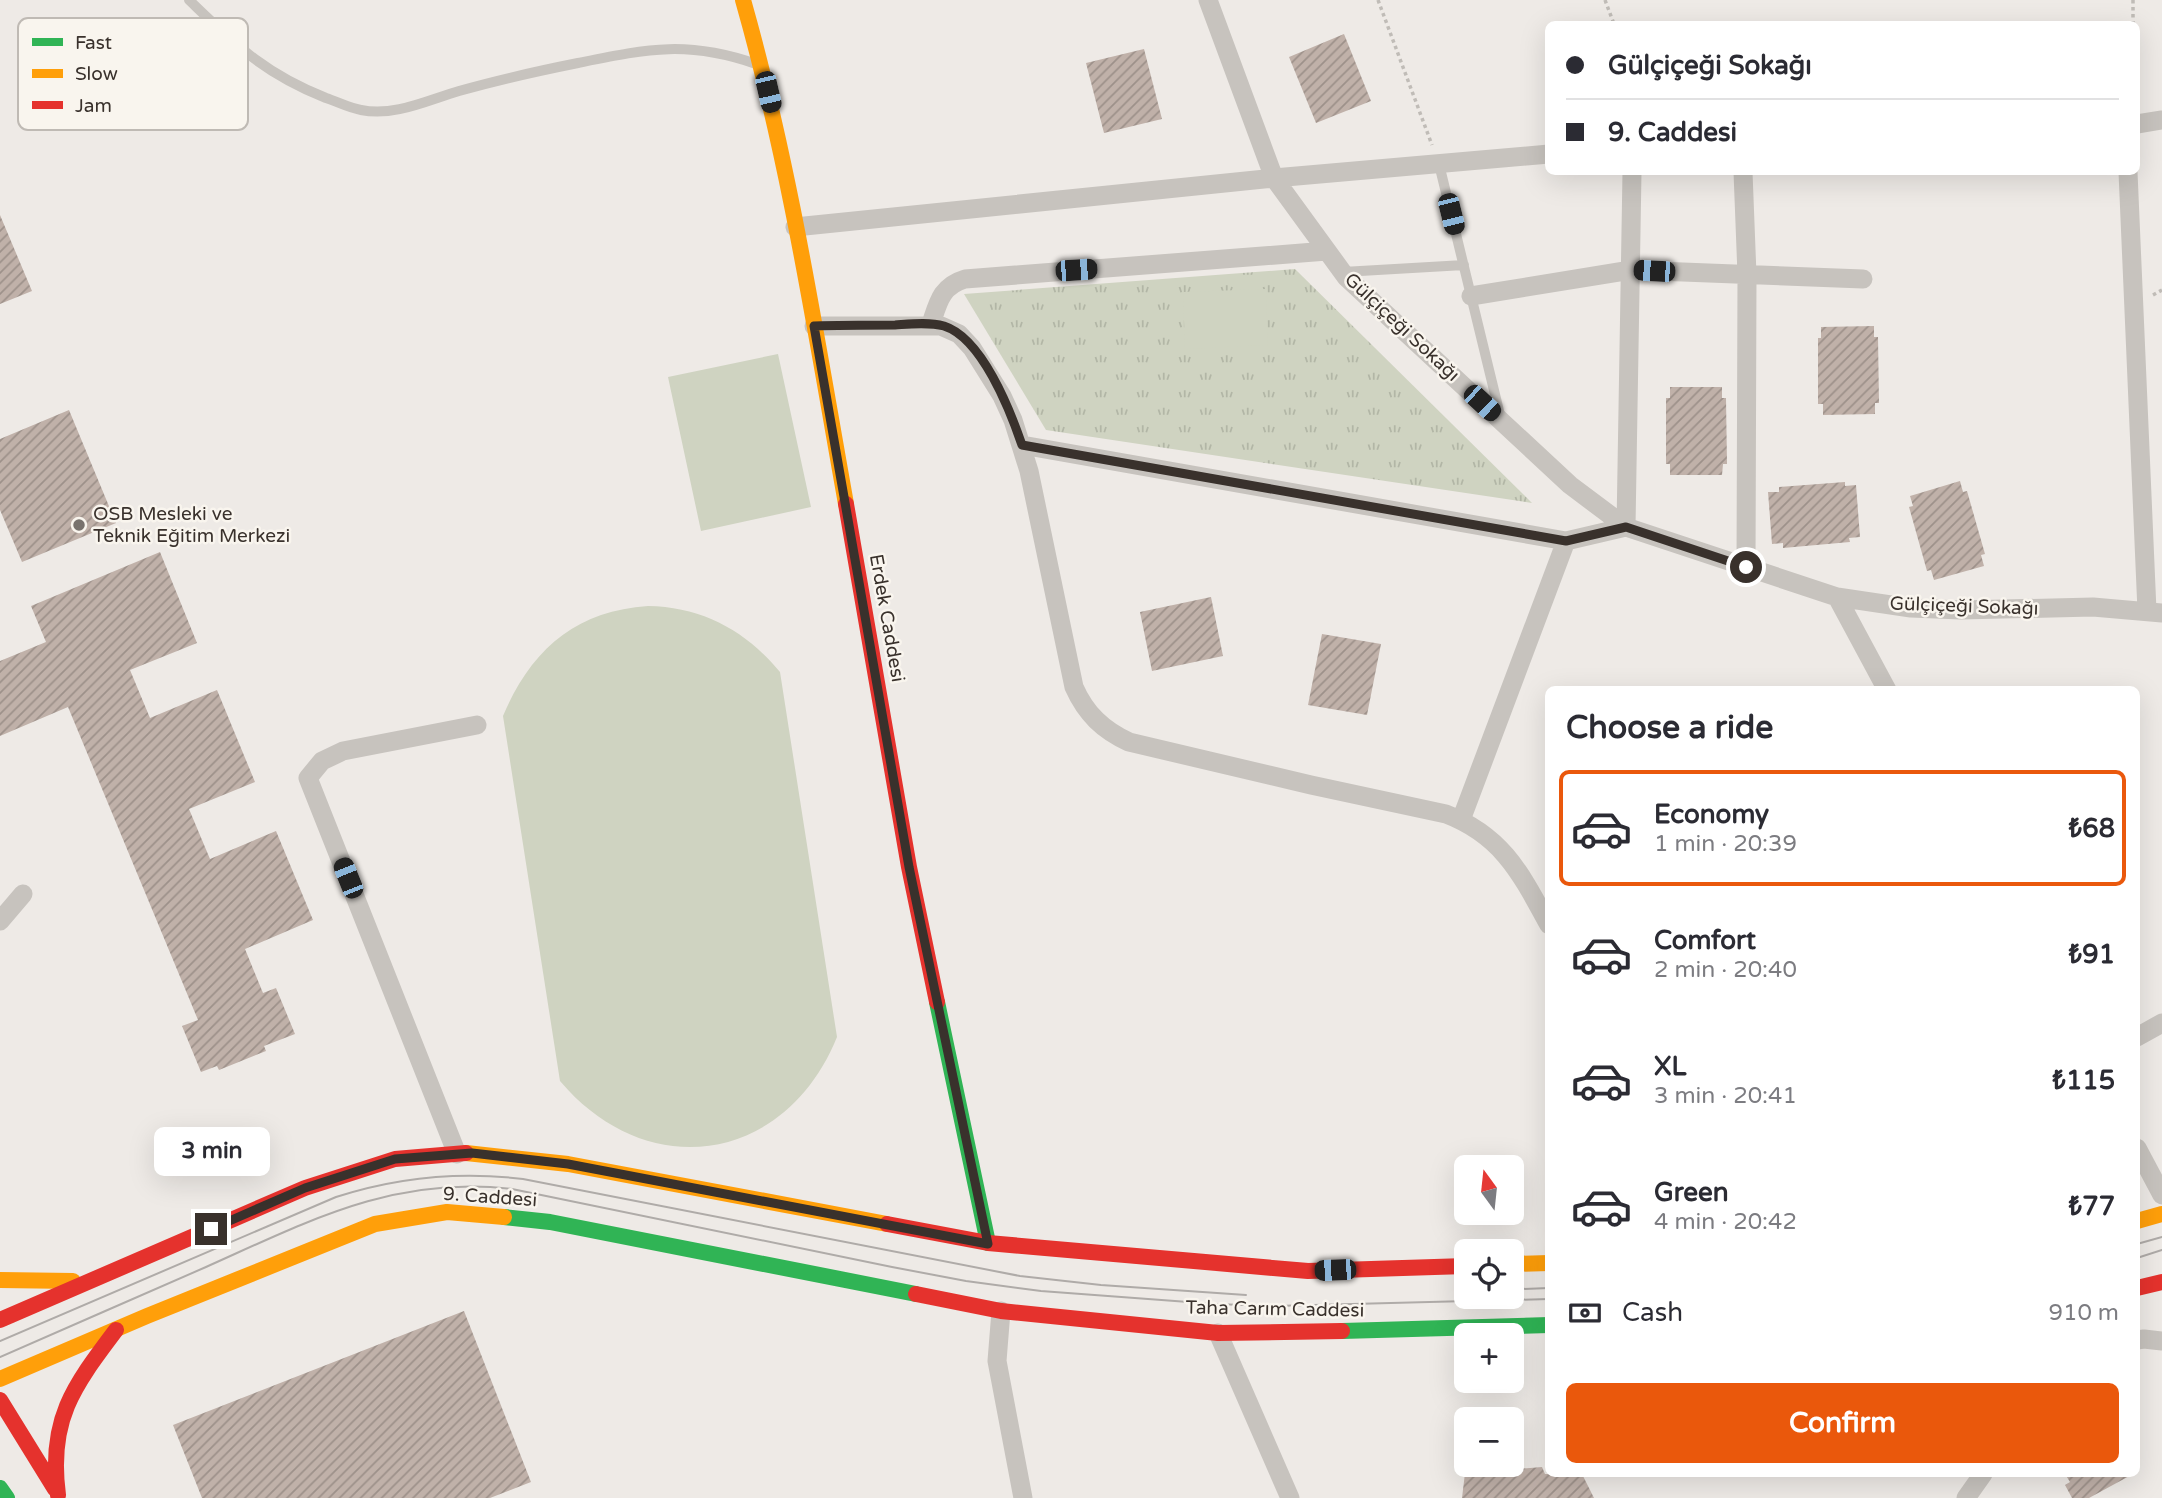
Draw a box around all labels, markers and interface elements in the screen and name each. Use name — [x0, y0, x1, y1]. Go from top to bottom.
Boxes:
legend — [18, 18, 248, 130]
text: Fast — [75, 32, 112, 54]
text: Gülçiçeği Sokağı — [1608, 50, 1812, 81]
text: Slow — [75, 63, 118, 85]
car — [754, 69, 783, 115]
text: Jam — [75, 95, 112, 117]
text: 9. Caddesi — [1608, 117, 1737, 148]
car — [1436, 191, 1467, 237]
car — [1055, 258, 1098, 282]
car — [1633, 259, 1676, 283]
street label: Gülçiçeği Sokağı — [1340, 268, 1464, 386]
car — [1460, 381, 1505, 425]
place label: OSB Mesleki ve Teknik Eğitim Merkezi — [93, 503, 290, 547]
marker: OSB Mesleki ve Teknik Eğitim Merkezi — [71, 517, 87, 533]
route start — [1730, 551, 1762, 583]
street label: Erdek Caddesi — [865, 552, 909, 684]
street label: Gülçiçeği Sokağı — [1889, 592, 2039, 620]
text: Choose a ride — [1566, 709, 1773, 747]
icon: car — [1570, 797, 1633, 860]
text: Economy — [1654, 799, 1769, 830]
text: ₺68 — [2069, 813, 2115, 844]
text: 1 min · 20:39 — [1654, 830, 1797, 858]
car — [331, 855, 366, 901]
icon: car — [1570, 923, 1633, 986]
text: Comfort — [1654, 925, 1756, 956]
text: ₺91 — [2069, 939, 2115, 970]
text: 2 min · 20:40 — [1654, 956, 1797, 984]
icon: car — [1570, 1049, 1633, 1112]
text: XL — [1654, 1051, 1686, 1082]
text: ₺115 — [2052, 1065, 2115, 1096]
text: 3 min · 20:41 — [1654, 1082, 1797, 1110]
callout: 3 min — [153, 1128, 269, 1176]
text: 3 min — [181, 1137, 243, 1165]
north arrow — [1454, 1155, 1524, 1225]
map controls — [1454, 1155, 1524, 1477]
icon: car — [1570, 1175, 1633, 1238]
text: Green — [1654, 1177, 1729, 1208]
street label: 9. Caddesi — [442, 1183, 538, 1211]
text: ₺77 — [2069, 1191, 2115, 1222]
text: 4 min · 20:42 — [1654, 1208, 1797, 1236]
route end — [195, 1213, 227, 1245]
button: locate — [1454, 1239, 1524, 1309]
car — [1314, 1259, 1357, 1281]
icon: cash — [1566, 1294, 1604, 1332]
street label: Taha Carım Caddesi — [1185, 1296, 1365, 1322]
text: Cash — [1622, 1297, 1683, 1328]
text: 910 m — [2049, 1299, 2119, 1327]
button: + — [1454, 1323, 1524, 1393]
button: Confirm — [1566, 1383, 2119, 1463]
button: − — [1454, 1407, 1524, 1477]

